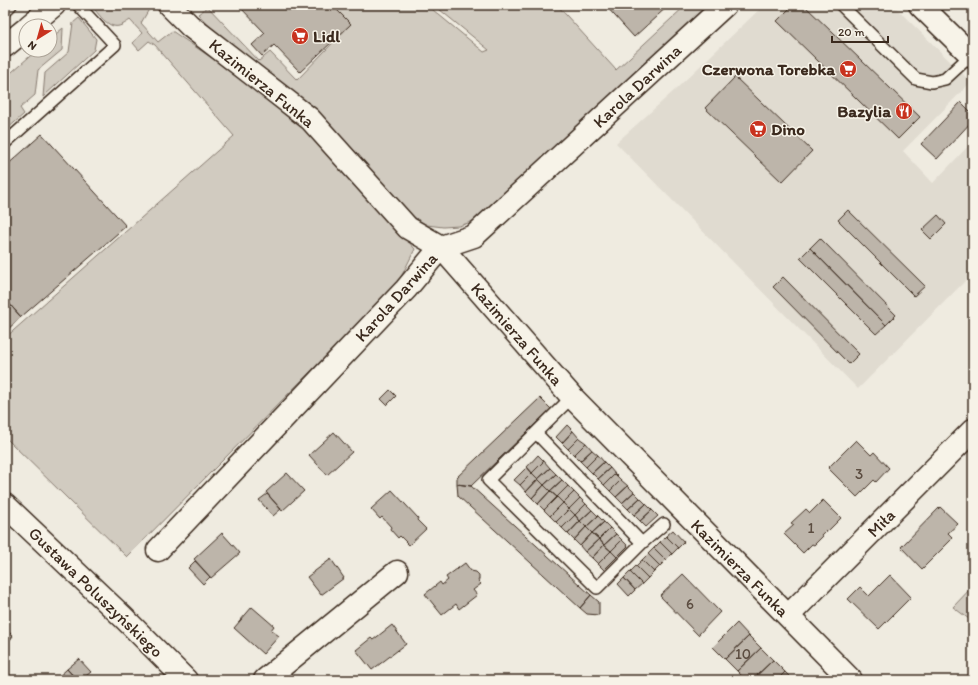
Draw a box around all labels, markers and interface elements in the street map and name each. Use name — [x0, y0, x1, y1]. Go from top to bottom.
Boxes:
north arrow — [18, 18, 58, 58]
scale bar — [832, 18, 888, 44]
text: 20 m — [838, 25, 865, 39]
supermarket icon: Lidl — [290, 26, 310, 46]
place label: Lidl — [313, 26, 340, 46]
street label: Kazimierza Funka — [205, 34, 319, 132]
text: N — [25, 38, 39, 53]
street label: Karola Darwina — [589, 40, 685, 132]
place label: Czerwona Torebka — [702, 59, 835, 79]
supermarket icon: Czerwona Torebka — [838, 59, 858, 79]
place label: Bazylia — [837, 101, 891, 122]
restaurant icon: Bazylia — [894, 101, 914, 121]
supermarket icon: Dino — [748, 119, 768, 139]
place label: Dino — [771, 119, 805, 139]
street label: Karola Darwina — [351, 248, 441, 346]
street label: Kazimierza Funka — [467, 278, 567, 390]
house number: 3 — [855, 465, 863, 483]
street label: Miła — [863, 505, 899, 541]
street label: Kazimierza Funka — [687, 515, 793, 621]
house number: 1 — [808, 519, 815, 537]
street label: Gustawa Poluszyńskiego — [25, 523, 167, 661]
house number: 6 — [686, 595, 694, 613]
house number: 10 — [735, 645, 751, 663]

